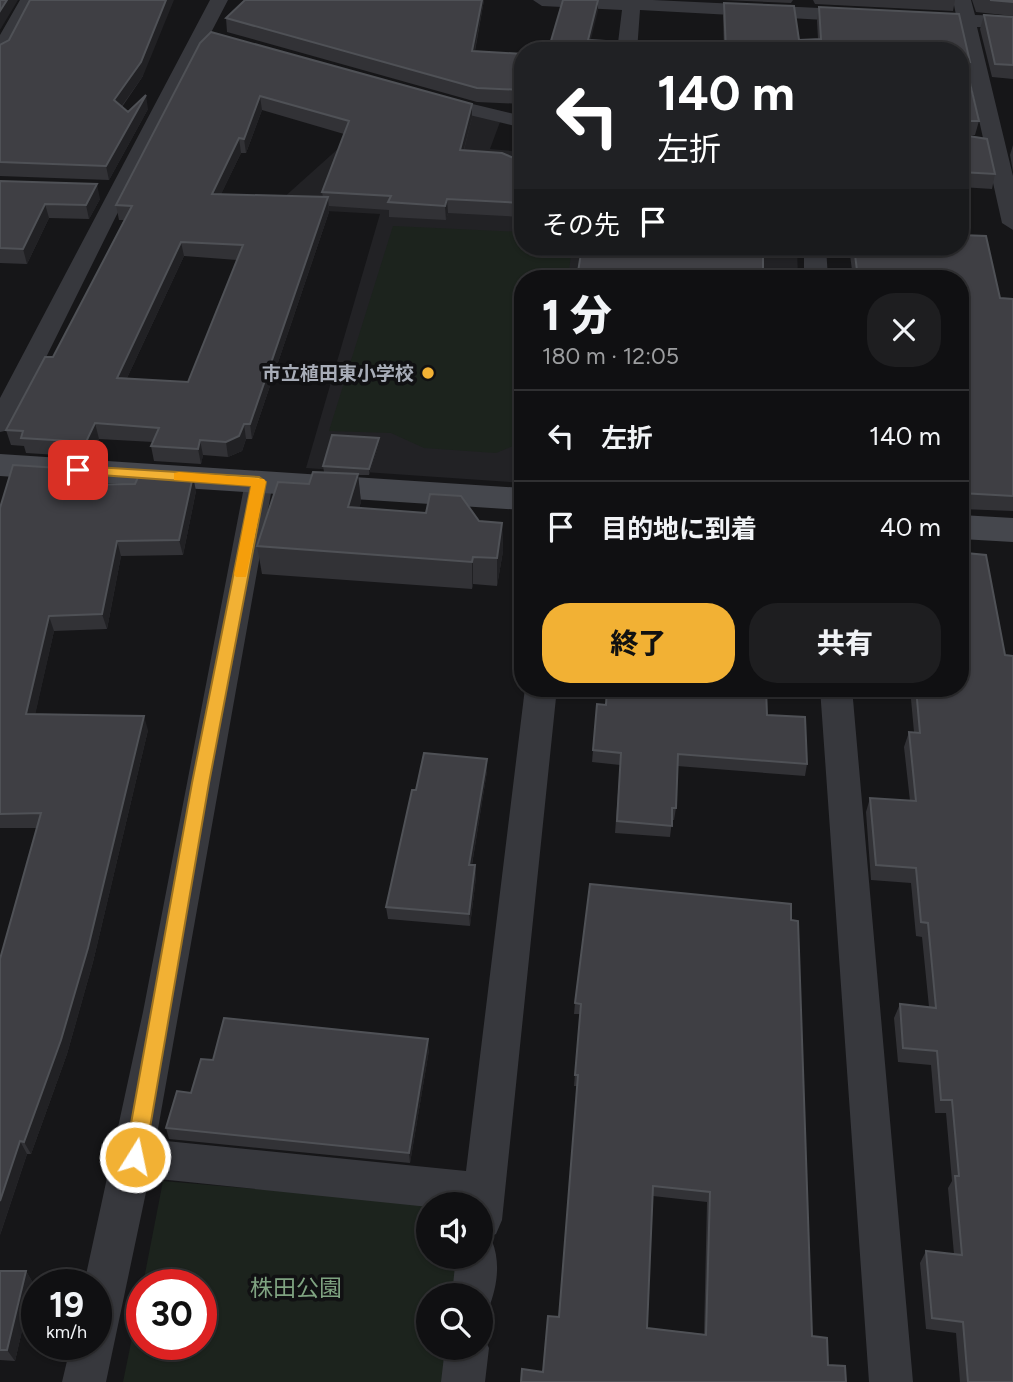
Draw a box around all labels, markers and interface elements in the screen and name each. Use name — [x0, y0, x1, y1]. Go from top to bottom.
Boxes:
text: 140 m — [657, 63, 795, 122]
icon: left — [542, 70, 633, 161]
text: 左折 — [657, 130, 721, 168]
icon: arrive — [634, 203, 672, 241]
text: その先 — [542, 209, 620, 241]
text: 1 分 — [542, 290, 612, 341]
button: close — [867, 293, 941, 367]
text: 180 m · 12:05 — [542, 342, 679, 370]
place label: 市立植田東小学校 — [262, 362, 414, 385]
marker: 市立植田東小学校 — [420, 365, 436, 381]
icon: left — [542, 417, 580, 455]
text: 140 m — [869, 420, 941, 452]
text: 左折 — [601, 422, 653, 454]
pin — [48, 440, 108, 500]
icon: arrive — [59, 451, 97, 489]
icon: arrive — [542, 508, 580, 546]
text: 40 m — [880, 511, 941, 543]
text: 目的地に到着 — [601, 513, 757, 545]
button: 終了 — [542, 603, 735, 683]
button: 共有 — [749, 603, 941, 683]
position arrow — [98, 1120, 172, 1194]
map controls — [416, 1192, 493, 1360]
button: sound — [416, 1192, 493, 1269]
speed limit sign: 30 — [126, 1269, 217, 1360]
park label: 株田公園 — [250, 1274, 342, 1302]
button: search — [416, 1283, 493, 1360]
text: 19 — [49, 1284, 84, 1326]
text: km/h — [46, 1321, 87, 1343]

